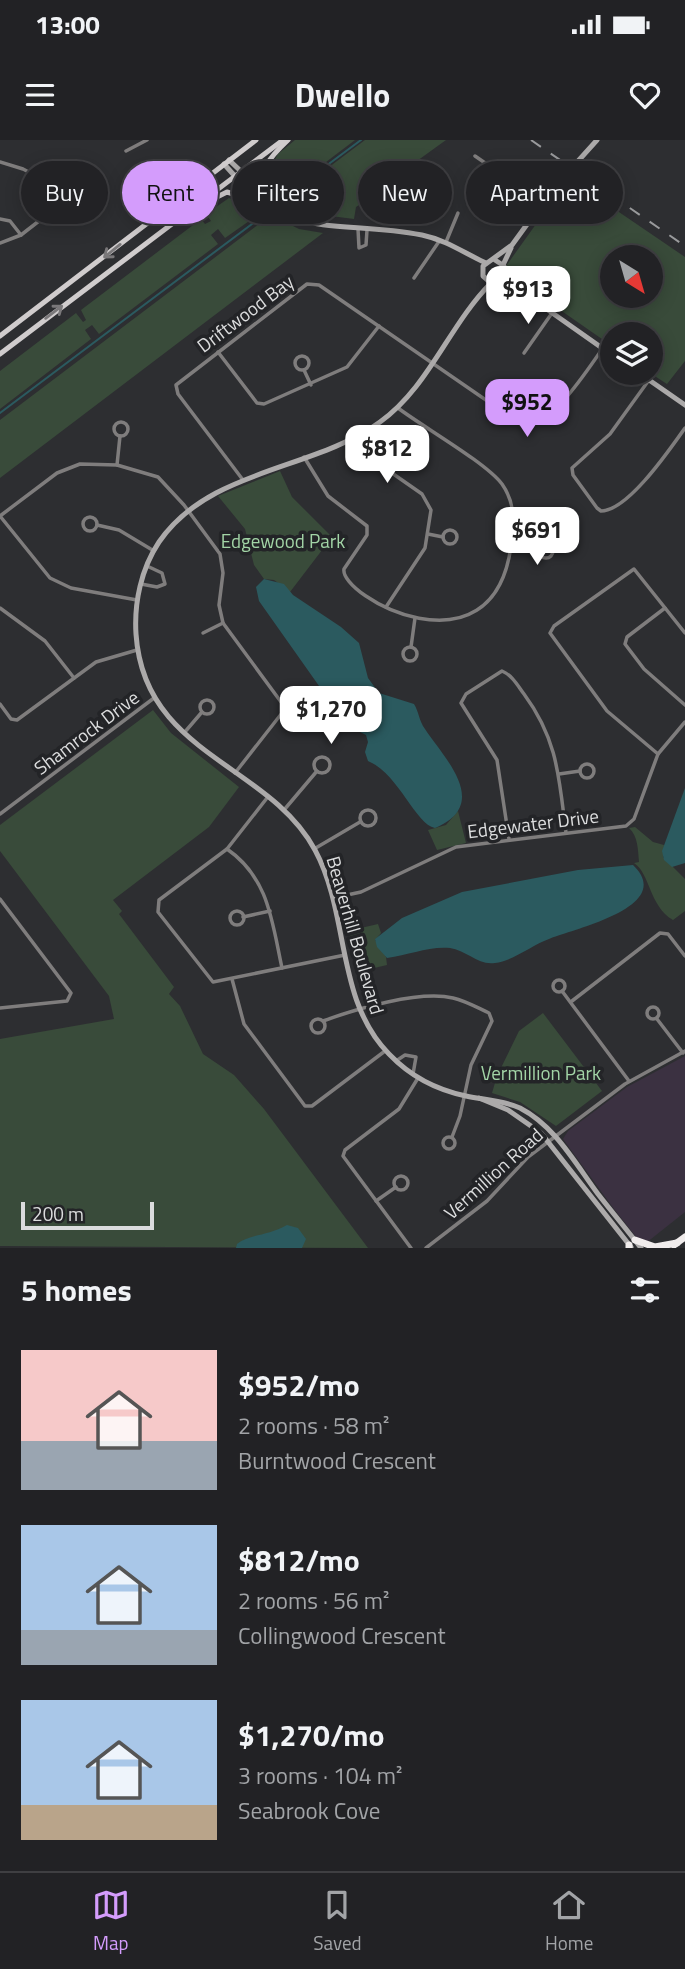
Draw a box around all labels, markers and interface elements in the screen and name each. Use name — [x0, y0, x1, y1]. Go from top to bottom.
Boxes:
text: 13:00 — [35, 5, 100, 44]
text: Dwello — [295, 71, 390, 119]
icon: menu — [21, 76, 59, 114]
icon: heart — [626, 76, 664, 114]
chip: Buy — [21, 161, 108, 224]
chip: Rent — [122, 161, 218, 224]
chip: Filters — [232, 161, 344, 224]
chip: New — [358, 161, 452, 224]
chip: Apartment — [466, 161, 623, 224]
one-way arrow — [103, 244, 122, 259]
north arrow — [600, 245, 663, 308]
map controls — [600, 245, 663, 385]
street label: Driftwood Bay — [190, 267, 300, 359]
pin: $913 — [487, 267, 569, 326]
text: $913 — [502, 271, 554, 306]
one-way arrow — [45, 305, 63, 320]
button: layers — [600, 322, 663, 385]
pin: $952 — [486, 380, 568, 439]
text: $952 — [501, 384, 553, 419]
pin: $812 — [346, 426, 428, 485]
text: $812 — [361, 430, 413, 465]
pin: $691 — [496, 508, 578, 567]
text: $691 — [511, 512, 563, 547]
park label: Edgewood Park — [221, 526, 345, 555]
street label: Shamrock Drive — [27, 683, 145, 781]
pin: $1,270 — [274, 686, 388, 746]
text: $1,270 — [296, 691, 366, 726]
street label: Edgewater Drive — [466, 801, 600, 845]
street label: Beaverhill Boulevard — [319, 852, 393, 1018]
park label: Vermillion Park — [481, 1058, 601, 1087]
street label: Vermillion Road — [437, 1120, 549, 1226]
scale bar — [21, 1199, 154, 1231]
text: 200 m — [32, 1199, 84, 1228]
text: 5 homes — [21, 1267, 132, 1313]
icon: filters — [626, 1271, 664, 1309]
text: $952/mo — [238, 1362, 360, 1408]
icon: home — [77, 1378, 161, 1462]
text: 2 rooms · 58 m² — [238, 1408, 389, 1443]
text: Burntwood Crescent — [238, 1443, 436, 1478]
text: $812/mo — [238, 1537, 360, 1583]
icon: home — [77, 1553, 161, 1637]
text: 2 rooms · 56 m² — [238, 1583, 389, 1618]
text: Collingwood Crescent — [238, 1618, 446, 1653]
text: $1,270/mo — [238, 1712, 384, 1758]
icon: home — [77, 1728, 161, 1812]
text: 3 rooms · 104 m² — [238, 1758, 402, 1793]
text: Seabrook Cove — [238, 1793, 381, 1828]
tab: Map — [92, 1886, 130, 1957]
tab: Saved — [313, 1886, 362, 1957]
tab: Home — [545, 1886, 593, 1957]

